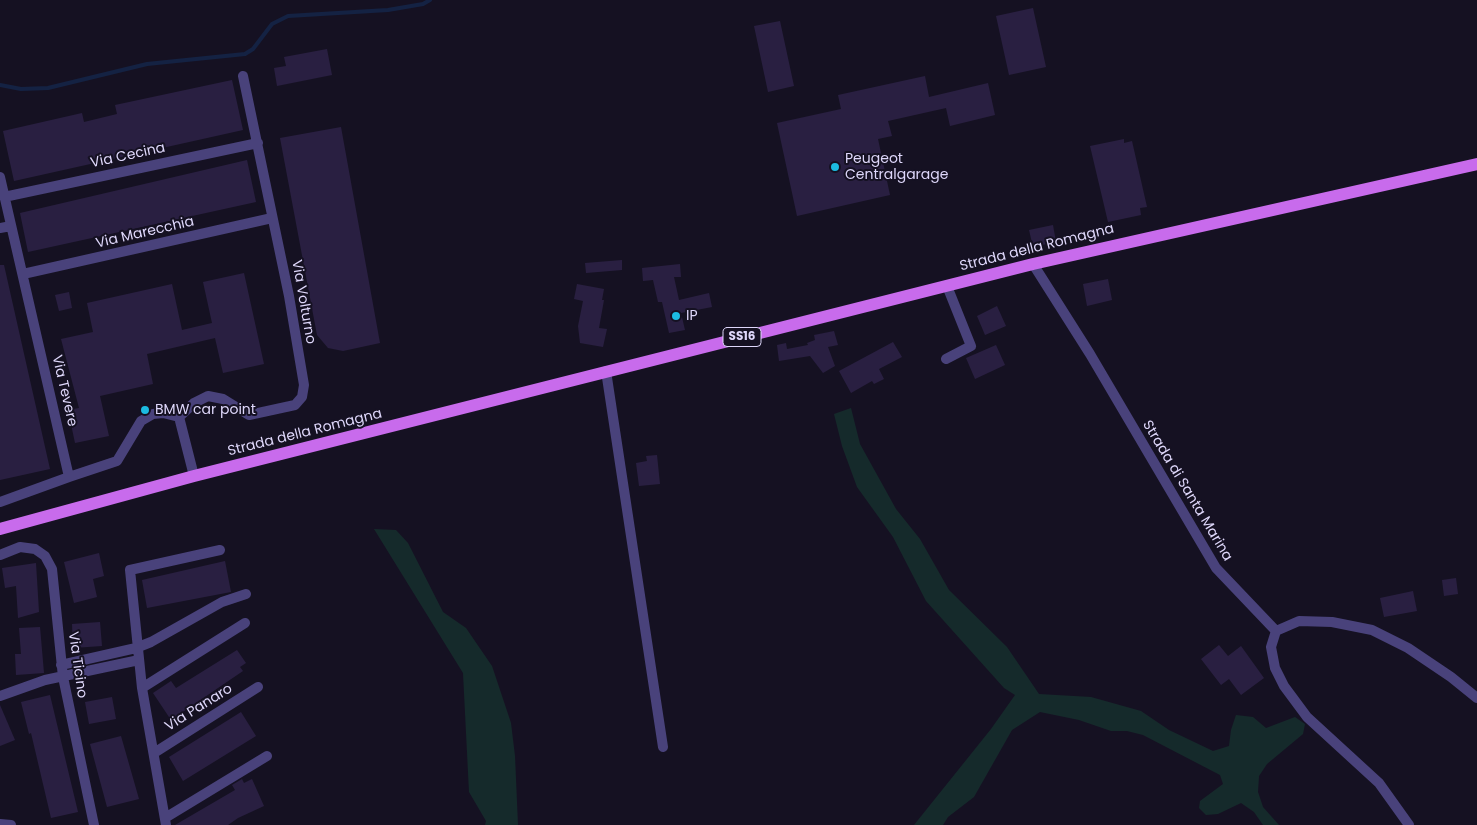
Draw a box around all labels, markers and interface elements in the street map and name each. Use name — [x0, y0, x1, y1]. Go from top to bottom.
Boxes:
street label: Via Cecina — [89, 140, 167, 172]
place label: Peugeot Centralgarage — [845, 151, 948, 184]
marker: Peugeot Centralgarage — [829, 161, 841, 173]
street label: Via Marecchia — [94, 214, 196, 252]
street label: Strada della Romagna — [958, 221, 1116, 275]
street label: Via Volturno — [287, 259, 319, 345]
place label: IP — [686, 308, 698, 324]
marker: IP — [670, 310, 682, 322]
road number: SS16 — [723, 328, 761, 347]
street label: Via Tevere — [48, 354, 80, 428]
place label: BMW car point — [155, 402, 256, 418]
marker: BMW car point — [139, 404, 151, 416]
street label: Strada della Romagna — [226, 406, 384, 460]
street label: Strada di Santa Marina — [1138, 418, 1236, 564]
street label: Via Ticino — [64, 631, 90, 699]
street label: Via Panaro — [162, 681, 236, 735]

